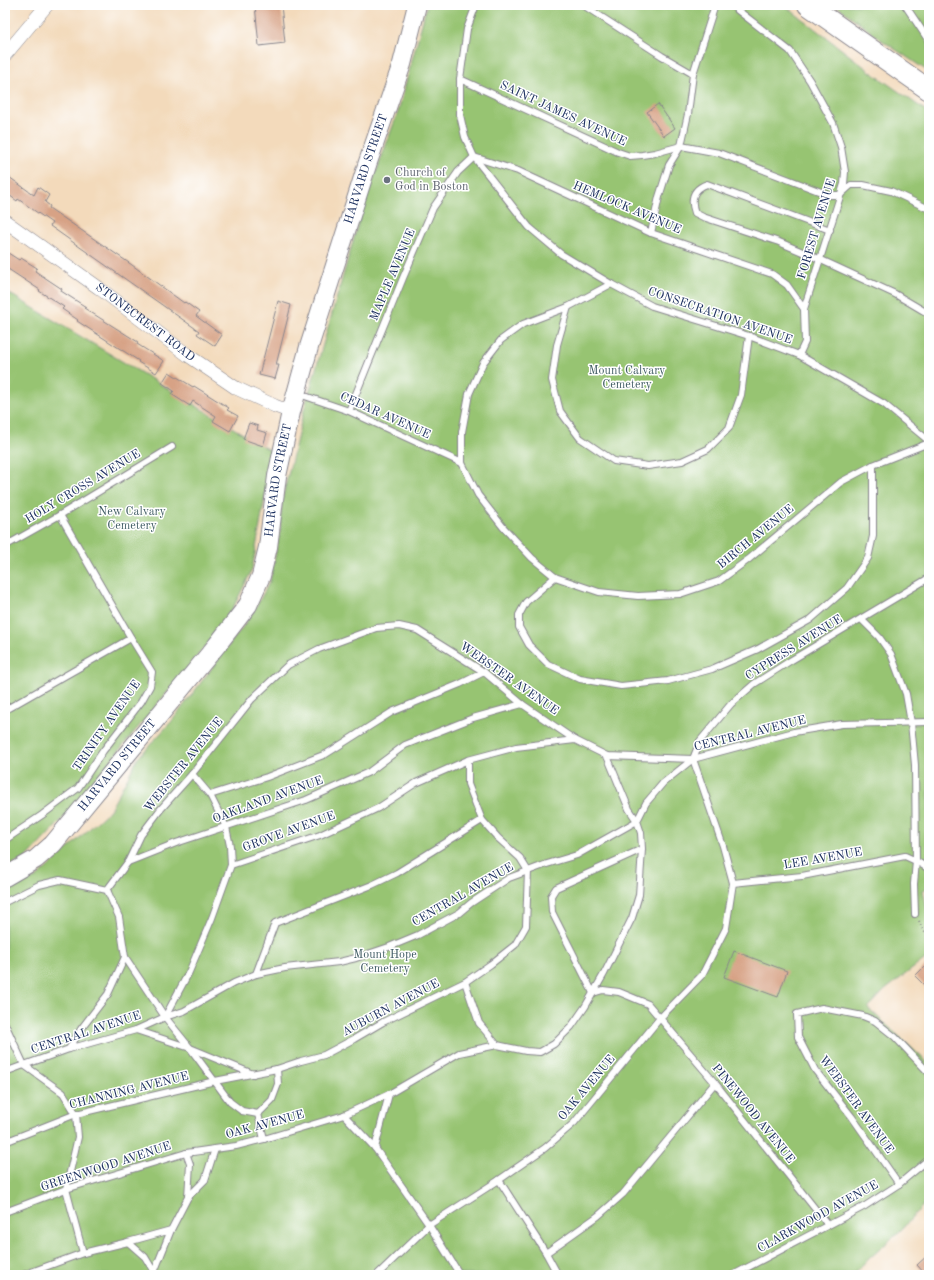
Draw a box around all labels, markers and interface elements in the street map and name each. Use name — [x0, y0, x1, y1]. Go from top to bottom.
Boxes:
street label: SAINT JAMES AVENUE — [498, 79, 628, 149]
street label: HARVARD STREET — [343, 113, 390, 226]
place label: Church of God in Boston — [395, 167, 469, 193]
marker: Church of God in Boston — [382, 175, 392, 185]
street label: FOREST AVENUE — [796, 177, 838, 281]
street label: HEMLOCK AVENUE — [571, 180, 683, 236]
street label: MAPLE AVENUE — [368, 227, 418, 323]
street label: STONECREST ROAD — [93, 281, 197, 364]
street label: CONSECRATION AVENUE — [646, 286, 794, 346]
park label: Mount Calvary Cemetery — [589, 365, 666, 391]
street label: CEDAR AVENUE — [338, 391, 432, 441]
street label: HARVARD STREET — [263, 423, 294, 538]
street label: HOLY CROSS AVENUE — [23, 448, 143, 526]
street label: BIRCH AVENUE — [716, 503, 796, 571]
park label: New Calvary Cemetery — [98, 506, 167, 532]
street label: CYPRESS AVENUE — [743, 613, 845, 683]
street label: WEBSTER AVENUE — [458, 640, 560, 718]
street label: TRINITY AVENUE — [71, 678, 143, 774]
street label: CENTRAL AVENUE — [693, 714, 807, 754]
street label: WEBSTER AVENUE — [142, 716, 226, 814]
street label: HARVARD STREET — [76, 717, 159, 814]
street label: OAKLAND AVENUE — [211, 774, 325, 826]
street label: GROVE AVENUE — [241, 810, 337, 854]
street label: LEE AVENUE — [783, 846, 863, 872]
street label: CENTRAL AVENUE — [410, 861, 516, 929]
park label: Mount Hope Cemetery — [353, 949, 417, 975]
street label: AUBURN AVENUE — [341, 977, 441, 1039]
street label: CENTRAL AVENUE — [29, 1010, 143, 1056]
street label: OAK AVENUE — [556, 1053, 618, 1123]
street label: WEBSTER AVENUE — [817, 1054, 895, 1156]
street label: PINEWOOD AVENUE — [709, 1062, 797, 1166]
street label: CHANNING AVENUE — [68, 1070, 190, 1112]
street label: OAK AVENUE — [224, 1109, 306, 1141]
street label: GREENWOOD AVENUE — [39, 1140, 173, 1194]
street label: CLARKWOOD AVENUE — [756, 1179, 880, 1255]

